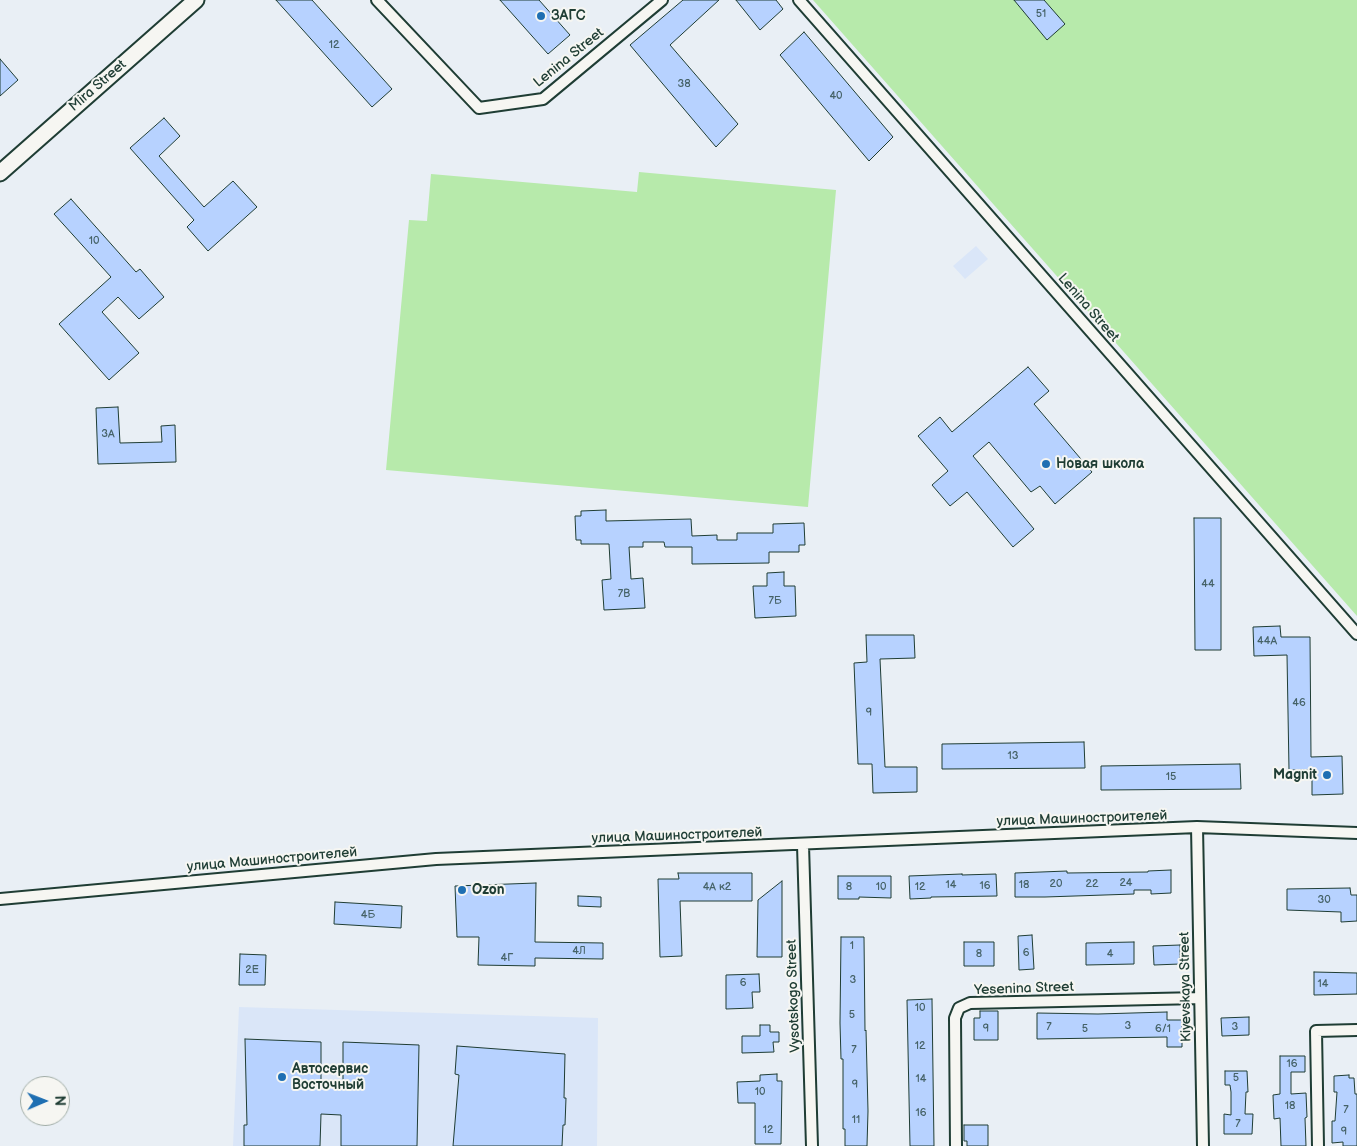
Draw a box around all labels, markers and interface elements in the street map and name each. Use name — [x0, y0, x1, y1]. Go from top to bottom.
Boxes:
house number: 51 — [1036, 7, 1046, 21]
place label: ЗАГС — [551, 8, 585, 24]
marker: ЗАГС — [535, 10, 547, 22]
street label: Lenina Street — [531, 25, 607, 91]
house number: 12 — [329, 38, 339, 52]
street label: Mira Street — [66, 57, 130, 115]
house number: 38 — [677, 77, 691, 91]
house number: 40 — [829, 89, 843, 103]
house number: 10 — [89, 234, 99, 248]
street label: Lenina Street — [1054, 270, 1122, 346]
house number: 3А — [101, 427, 115, 441]
place label: Новая школа — [1056, 456, 1144, 472]
marker: Новая школа — [1040, 458, 1052, 470]
house number: 44 — [1201, 577, 1215, 591]
house number: 7В — [618, 587, 630, 601]
house number: 7Б — [768, 594, 782, 608]
house number: 44А — [1257, 634, 1277, 648]
house number: 46 — [1292, 696, 1306, 710]
house number: 9 — [866, 706, 872, 720]
house number: 13 — [1007, 749, 1019, 763]
place label: Magnit — [1273, 767, 1317, 783]
marker: Magnit — [1321, 769, 1333, 781]
house number: 15 — [1166, 770, 1176, 784]
street label: улица Машиностроителей — [996, 808, 1168, 830]
street label: улица Машиностроителей — [591, 825, 763, 847]
street label: улица Машиностроителей — [186, 844, 358, 876]
house number: 24 — [1119, 876, 1133, 890]
house number: 20 — [1050, 877, 1062, 891]
house number: 22 — [1086, 877, 1098, 891]
house number: 14 — [946, 878, 956, 892]
house number: 18 — [1019, 878, 1029, 892]
house number: 16 — [980, 879, 990, 893]
house number: 4А к2 — [703, 880, 731, 894]
house number: 8 — [846, 880, 852, 894]
house number: 10 — [876, 880, 886, 894]
house number: 12 — [915, 880, 925, 894]
place label: Ozon — [472, 882, 505, 898]
marker: Ozon — [456, 884, 468, 896]
house number: 30 — [1317, 893, 1331, 907]
house number: 4Б — [361, 908, 375, 922]
street label: Kiyevskaya Street — [1177, 932, 1195, 1042]
street label: Vysotskogo Street — [784, 939, 804, 1053]
house number: 1 — [850, 939, 854, 953]
house number: 4Л — [572, 944, 586, 958]
house number: 6 — [1023, 946, 1029, 960]
house number: 8 — [976, 947, 982, 961]
house number: 4 — [1107, 947, 1113, 961]
house number: 4Г — [501, 951, 513, 965]
house number: 2Е — [245, 963, 259, 977]
house number: 3 — [850, 973, 856, 987]
house number: 6 — [740, 976, 746, 990]
house number: 14 — [1318, 977, 1328, 991]
street label: Yesenina Street — [974, 979, 1074, 999]
house number: 10 — [915, 1001, 925, 1015]
house number: 5 — [849, 1008, 855, 1022]
house number: 3 — [1125, 1019, 1131, 1033]
house number: 7 — [1046, 1020, 1052, 1034]
house number: 3 — [1232, 1020, 1238, 1034]
house number: 9 — [983, 1022, 989, 1036]
house number: 5 — [1082, 1022, 1088, 1036]
house number: 6/1 — [1155, 1022, 1171, 1036]
house number: 12 — [915, 1039, 925, 1053]
house number: 7 — [851, 1043, 857, 1057]
house number: 16 — [1287, 1057, 1297, 1071]
place label: Автосервис Восточный — [292, 1061, 368, 1094]
marker: Автосервис Восточный — [276, 1071, 288, 1083]
house number: 5 — [1233, 1071, 1239, 1085]
house number: 14 — [916, 1072, 926, 1086]
north arrow — [20, 1076, 70, 1126]
house number: 9 — [852, 1078, 858, 1092]
house number: 10 — [755, 1085, 765, 1099]
text: N — [51, 1095, 68, 1106]
house number: 18 — [1285, 1099, 1295, 1113]
house number: 7 — [1343, 1103, 1349, 1117]
house number: 16 — [916, 1106, 926, 1120]
house number: 11 — [852, 1113, 860, 1127]
house number: 7 — [1235, 1117, 1241, 1131]
house number: 12 — [763, 1123, 773, 1137]
house number: 9 — [1341, 1125, 1347, 1139]

